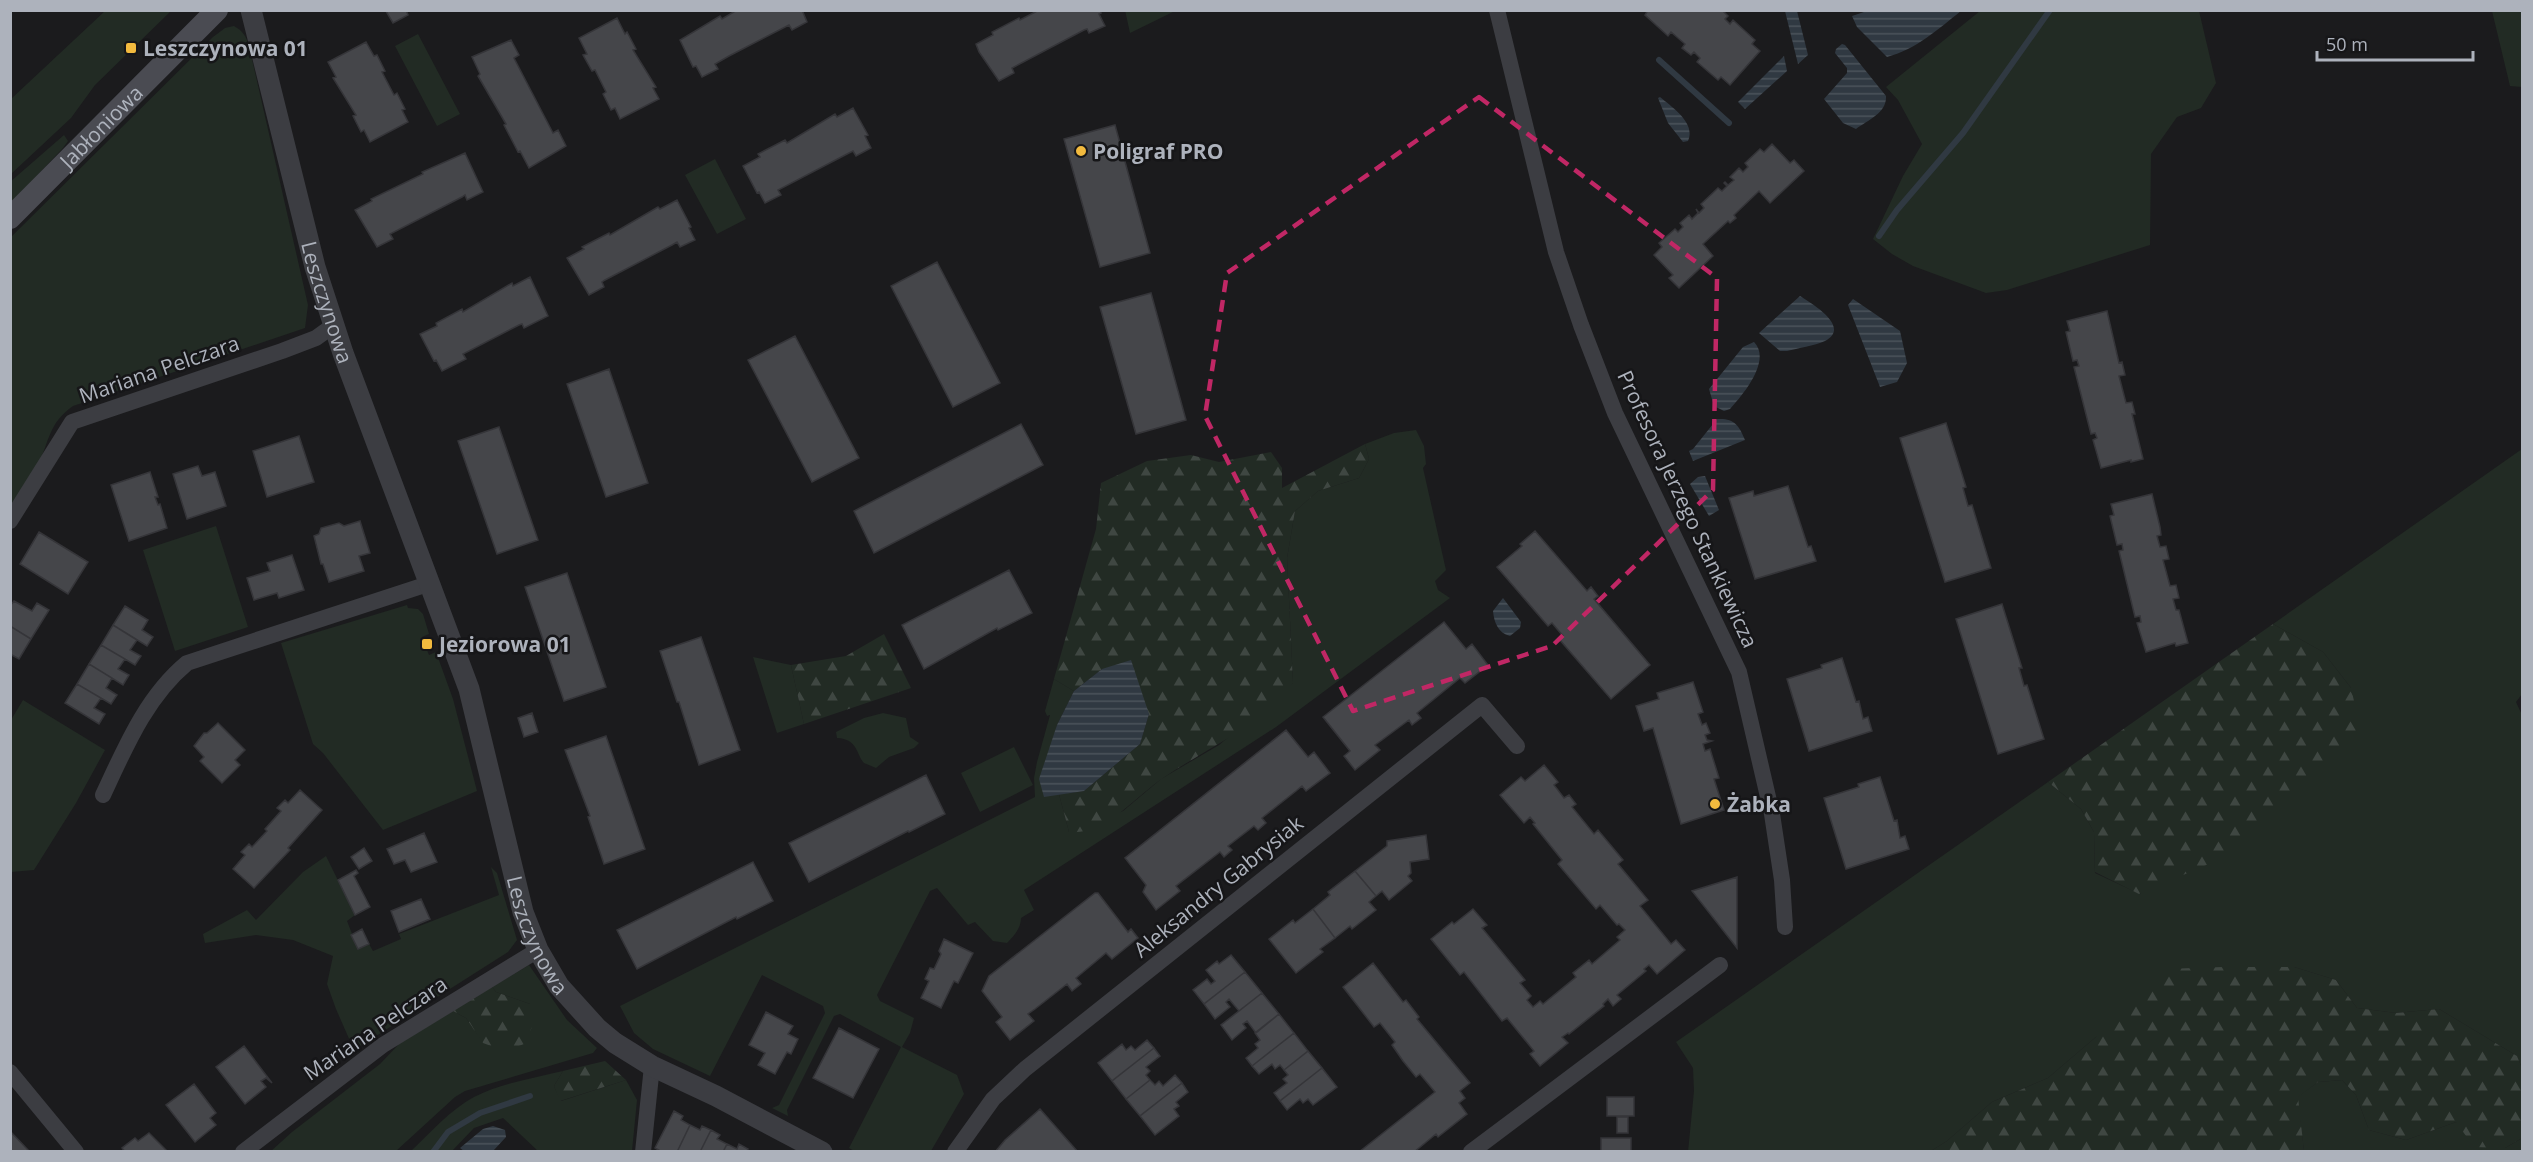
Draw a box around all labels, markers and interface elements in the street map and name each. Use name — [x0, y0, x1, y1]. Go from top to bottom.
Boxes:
scale bar — [2317, 24, 2473, 62]
text: 50 m — [2326, 32, 2368, 56]
place label: Leszczynowa 01 — [143, 34, 308, 62]
marker: Leszczynowa 01 — [124, 41, 138, 55]
street label: Jabłoniowa — [52, 79, 149, 176]
place label: Poligraf PRO — [1093, 137, 1223, 165]
marker: Poligraf PRO — [1074, 144, 1088, 158]
street label: Leszczynowa — [295, 238, 360, 367]
street label: Mariana Pelczara — [75, 328, 243, 410]
street label: Profesora Jerzego Stankiewicza — [1611, 366, 1765, 652]
place label: Jeziorowa 01 — [437, 630, 571, 658]
marker: Jeziorowa 01 — [420, 637, 434, 651]
place label: Żabka — [1727, 790, 1791, 818]
marker: Żabka — [1708, 797, 1722, 811]
street label: Aleksandry Gabrysiak — [1127, 809, 1309, 963]
street label: Leszczynowa — [501, 873, 574, 1001]
street label: Mariana Pelczara — [298, 970, 452, 1086]

